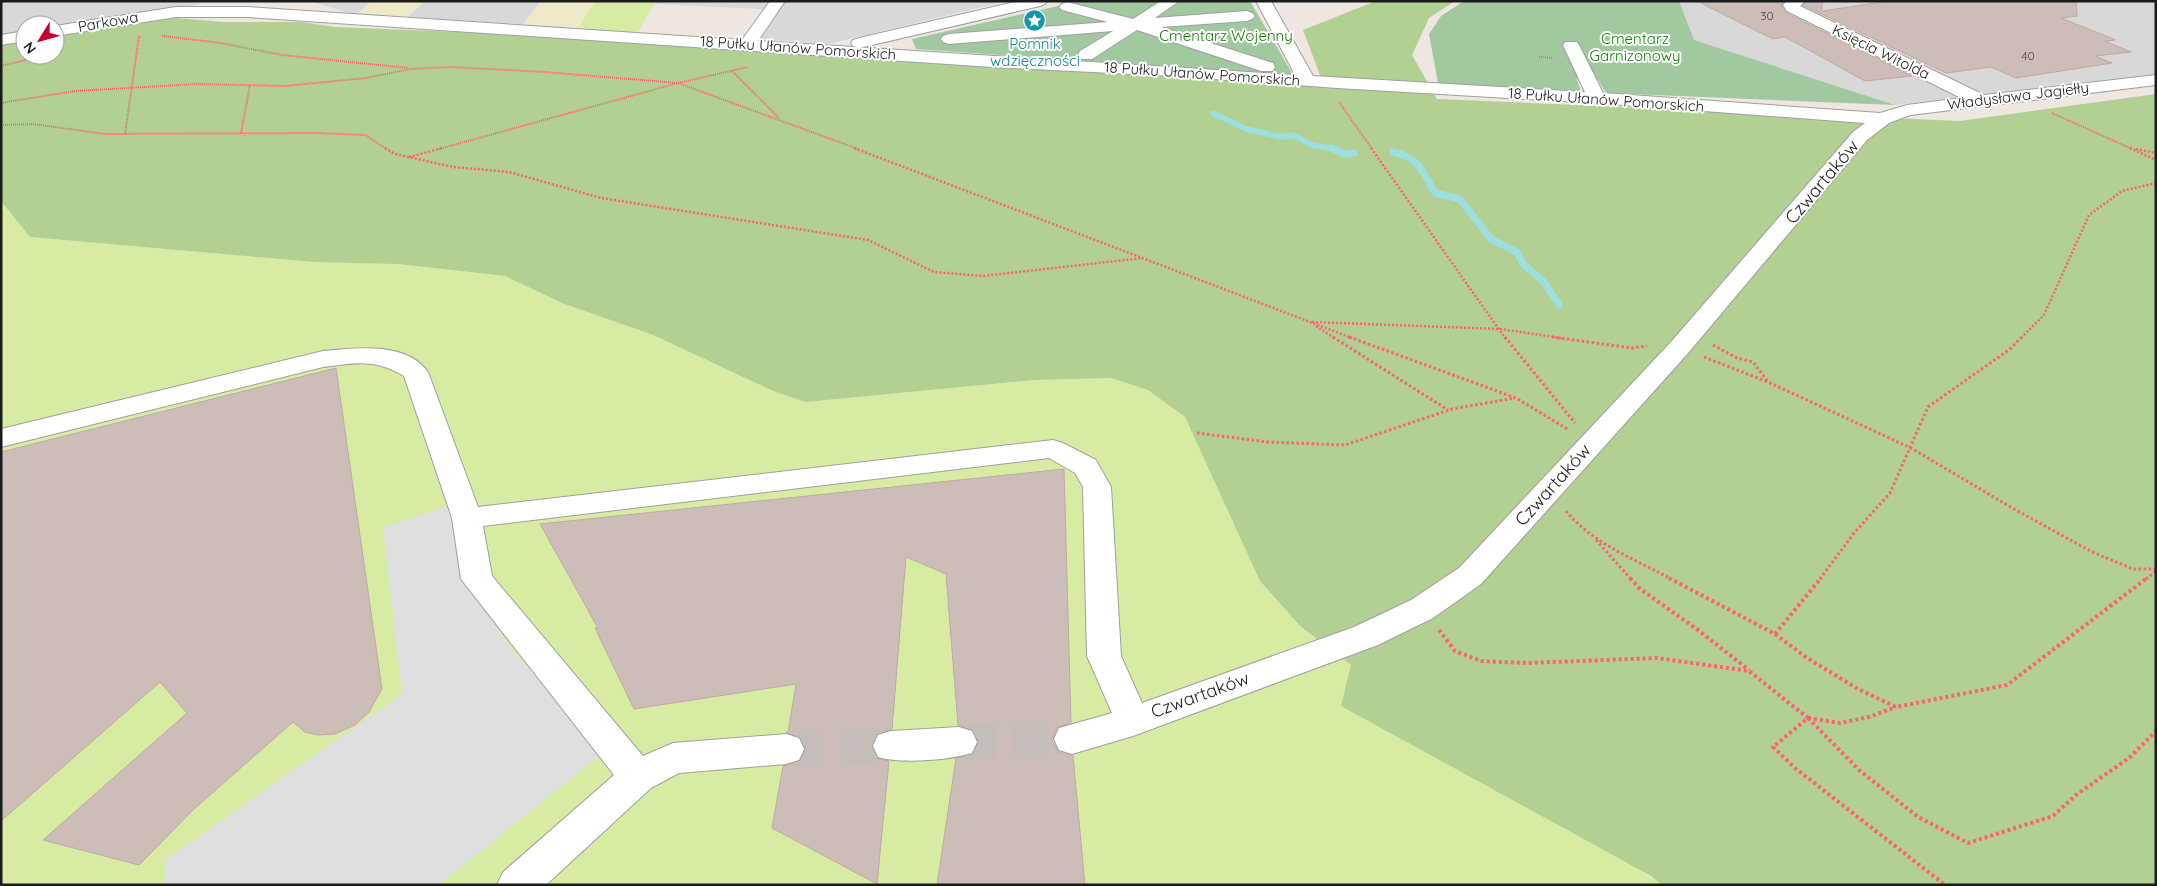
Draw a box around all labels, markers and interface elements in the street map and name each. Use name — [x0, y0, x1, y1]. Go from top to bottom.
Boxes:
street label: Parkowa — [76, 7, 140, 36]
house number: 30 — [1760, 8, 1774, 23]
place icon: Pomnik wdzięczności — [1023, 9, 1047, 33]
north arrow — [15, 15, 65, 65]
street label: Księcia Witolda — [1829, 20, 1933, 83]
park label: Cmentarz Wojenny — [1159, 26, 1293, 45]
park label: Cmentarz Garnizonowy — [1589, 29, 1681, 65]
street label: 18 Pułku Ułanów Pomorskich — [699, 31, 897, 64]
place label: Pomnik wdzięczności — [990, 34, 1080, 70]
text: N — [19, 38, 40, 57]
house number: 40 — [2021, 48, 2035, 63]
street label: 18 Pułku Ułanów Pomorskich — [1103, 57, 1301, 90]
street label: Władysława Jagiełły — [1946, 77, 2090, 114]
street label: 18 Pułku Ułanów Pomorskich — [1507, 83, 1705, 116]
street label: Czwartaków — [1780, 135, 1863, 228]
street label: Czwartaków — [1510, 439, 1596, 531]
street label: Czwartaków — [1148, 666, 1252, 723]

